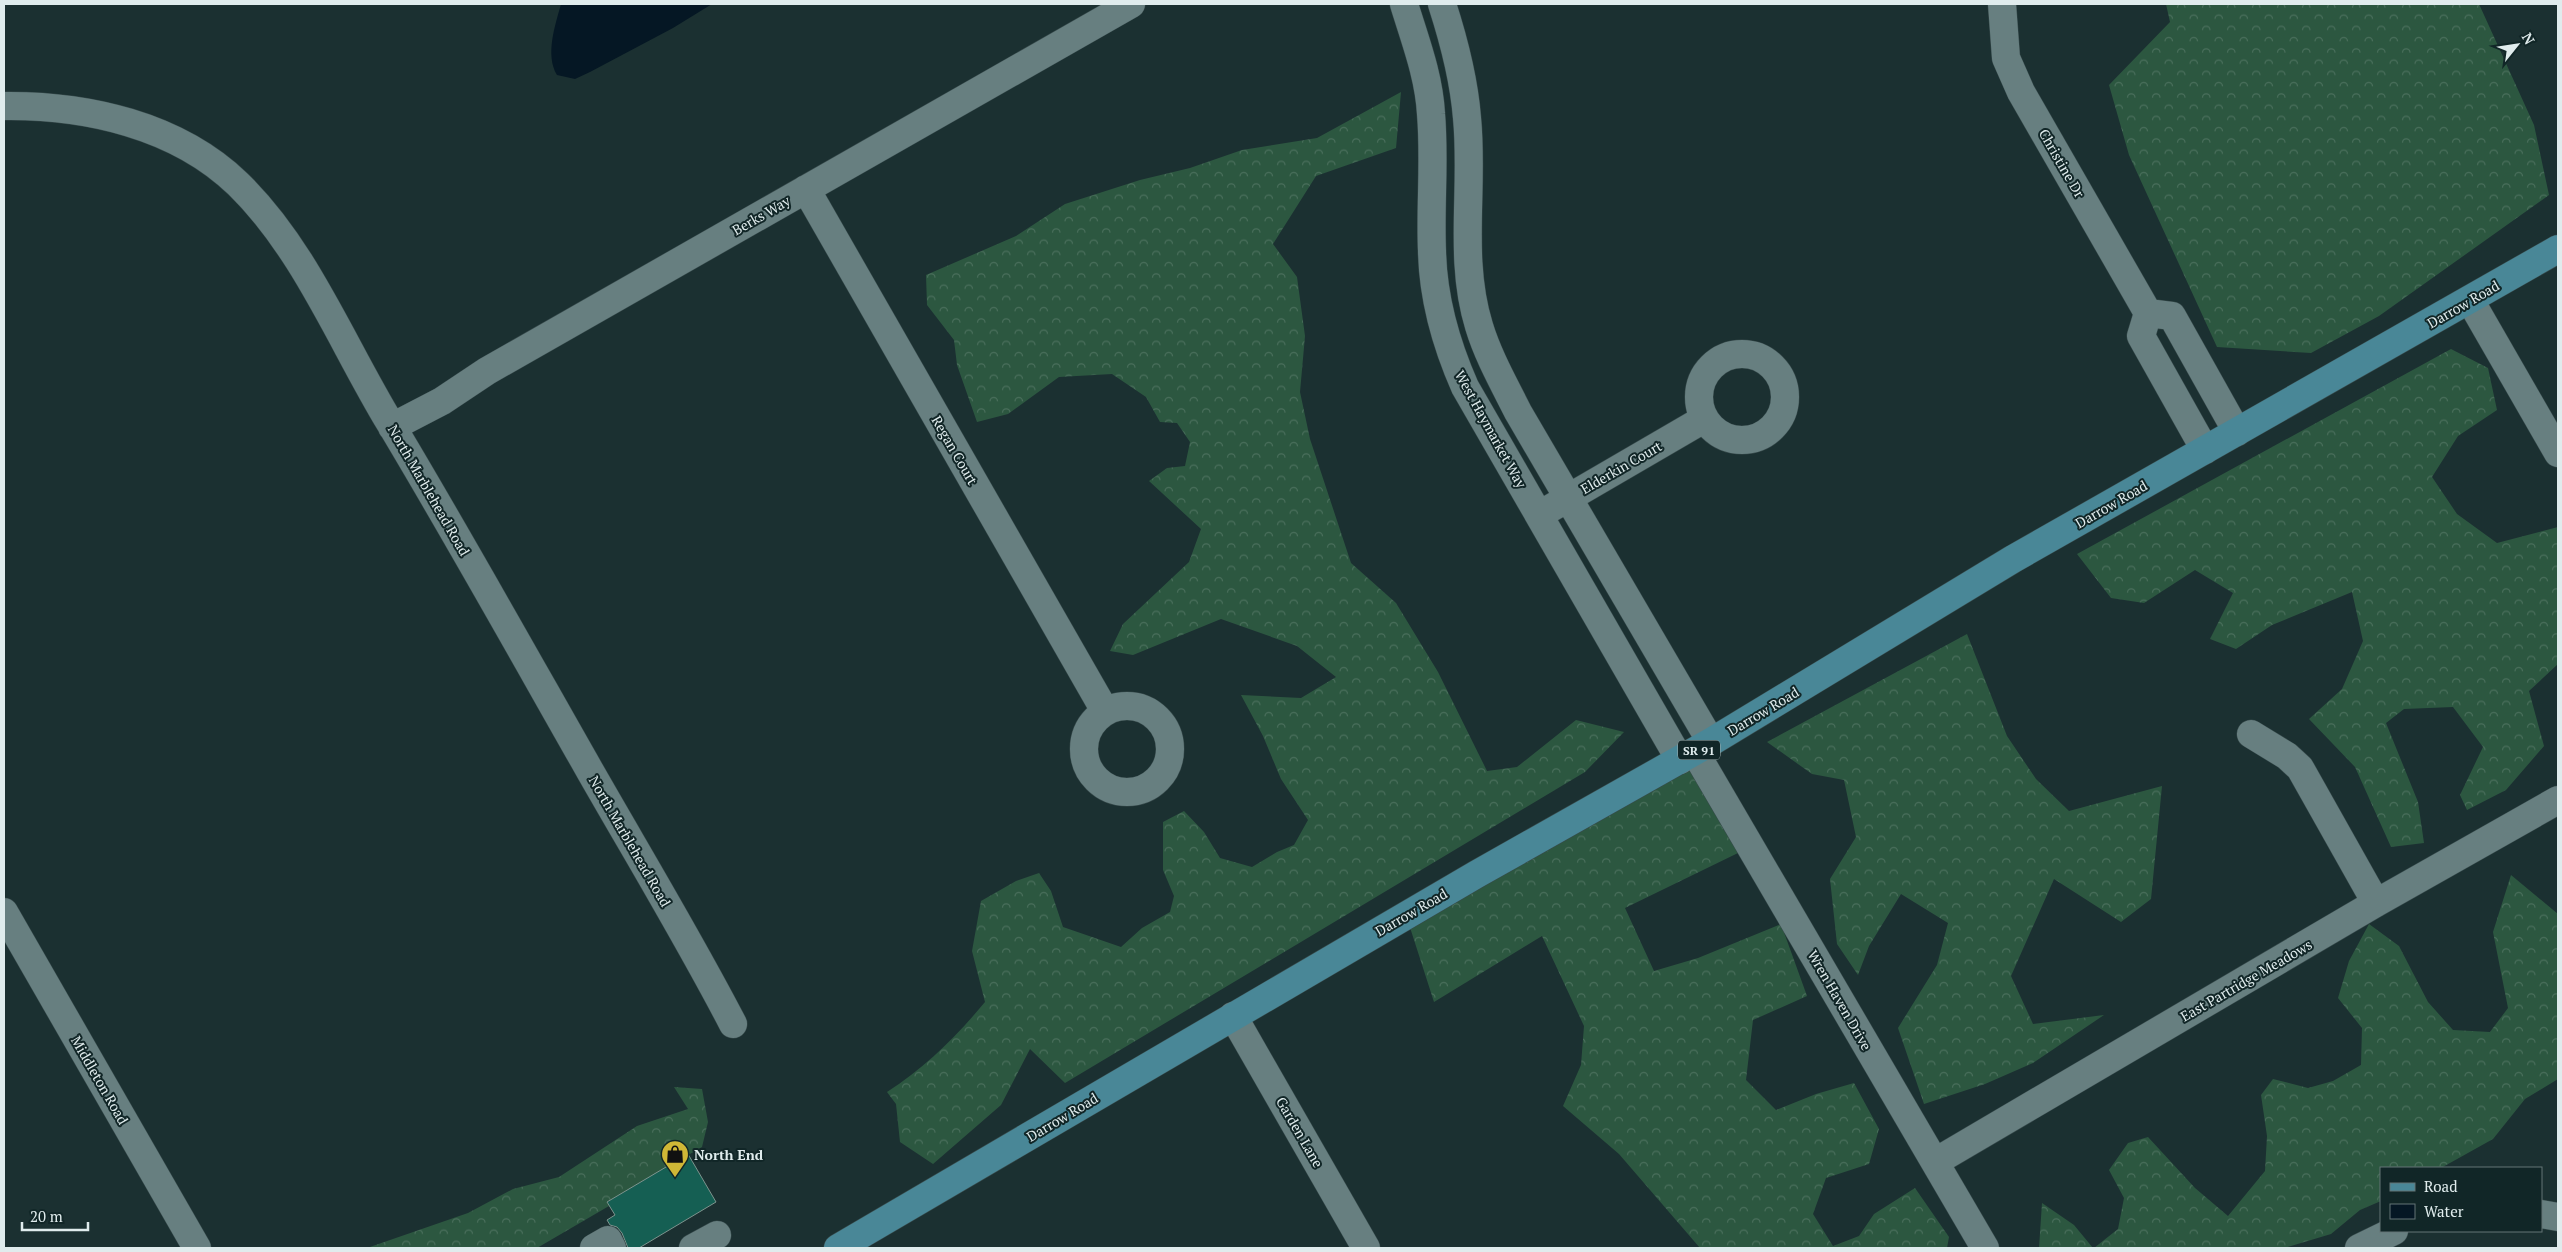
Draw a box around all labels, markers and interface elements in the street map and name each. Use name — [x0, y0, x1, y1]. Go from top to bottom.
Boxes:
north arrow — [2492, 20, 2542, 70]
text: N — [2518, 29, 2540, 48]
street label: Christine Dr — [2035, 125, 2090, 201]
street label: Berks Way — [729, 190, 794, 239]
street label: Darrow Road — [2424, 276, 2503, 332]
street label: West Haymarket Way — [1451, 367, 1532, 492]
street label: Regan Court — [928, 412, 983, 489]
street label: North Marblehead Road — [384, 421, 474, 559]
street label: Elderkin Court — [1577, 436, 1666, 498]
street label: Darrow Road — [2072, 476, 2151, 532]
street label: Darrow Road — [1724, 682, 1802, 740]
road number: SR 91 — [1678, 740, 1720, 760]
street label: North Marblehead Road — [585, 772, 675, 910]
street label: Darrow Road — [1372, 884, 1451, 940]
street label: East Partridge Meadows — [2177, 935, 2315, 1025]
street label: Wren Haven Drive — [1804, 947, 1876, 1053]
street label: Middleton Road — [67, 1032, 133, 1128]
street label: Darrow Road — [1023, 1088, 1101, 1146]
street label: Garden Lane — [1272, 1093, 1328, 1171]
shop icon: North End — [660, 1139, 690, 1178]
place label: North End — [694, 1145, 764, 1164]
legend — [2380, 1167, 2542, 1232]
text: Road — [2424, 1176, 2457, 1196]
scale bar — [22, 1200, 89, 1232]
text: Water — [2424, 1201, 2464, 1221]
text: 20 m — [30, 1206, 63, 1226]

